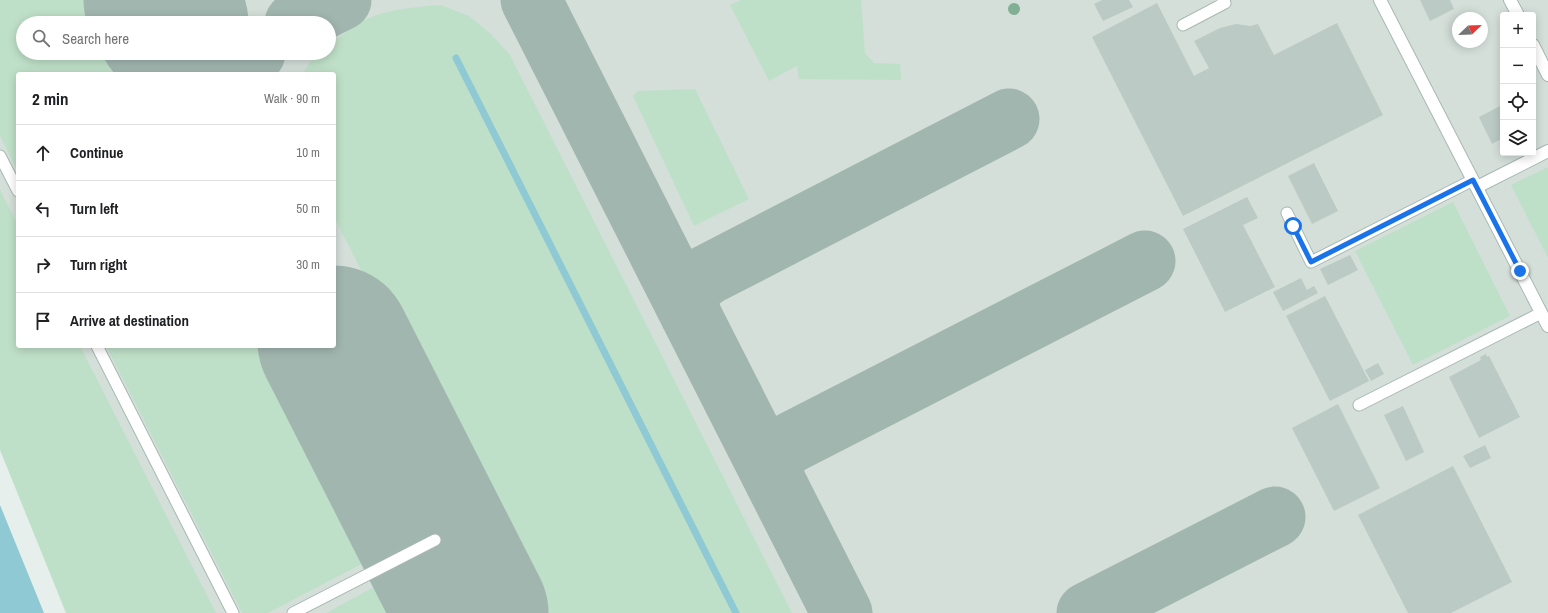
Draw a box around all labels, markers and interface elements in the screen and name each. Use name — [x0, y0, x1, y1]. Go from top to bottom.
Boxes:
north arrow — [1452, 12, 1488, 48]
map controls — [1500, 12, 1536, 156]
button: + — [1500, 12, 1536, 48]
search box — [16, 16, 336, 60]
icon: search — [30, 27, 52, 49]
text: Search here — [62, 28, 129, 49]
button: − — [1500, 48, 1536, 84]
button: locate — [1500, 84, 1536, 120]
text: 2 min — [32, 87, 68, 110]
text: Walk · 90 m — [264, 90, 320, 107]
button: layers — [1500, 120, 1536, 156]
icon: ahead — [32, 142, 54, 164]
text: Continue — [70, 142, 123, 163]
text: 10 m — [296, 144, 320, 161]
icon: left — [32, 198, 54, 220]
text: Turn left — [70, 198, 118, 219]
text: 50 m — [296, 200, 320, 217]
route start — [1284, 217, 1302, 235]
icon: right — [32, 254, 54, 276]
text: Turn right — [70, 254, 127, 275]
text: 30 m — [296, 256, 320, 273]
route end — [1511, 262, 1529, 280]
icon: arrive — [32, 310, 54, 332]
text: Arrive at destination — [70, 310, 189, 331]

